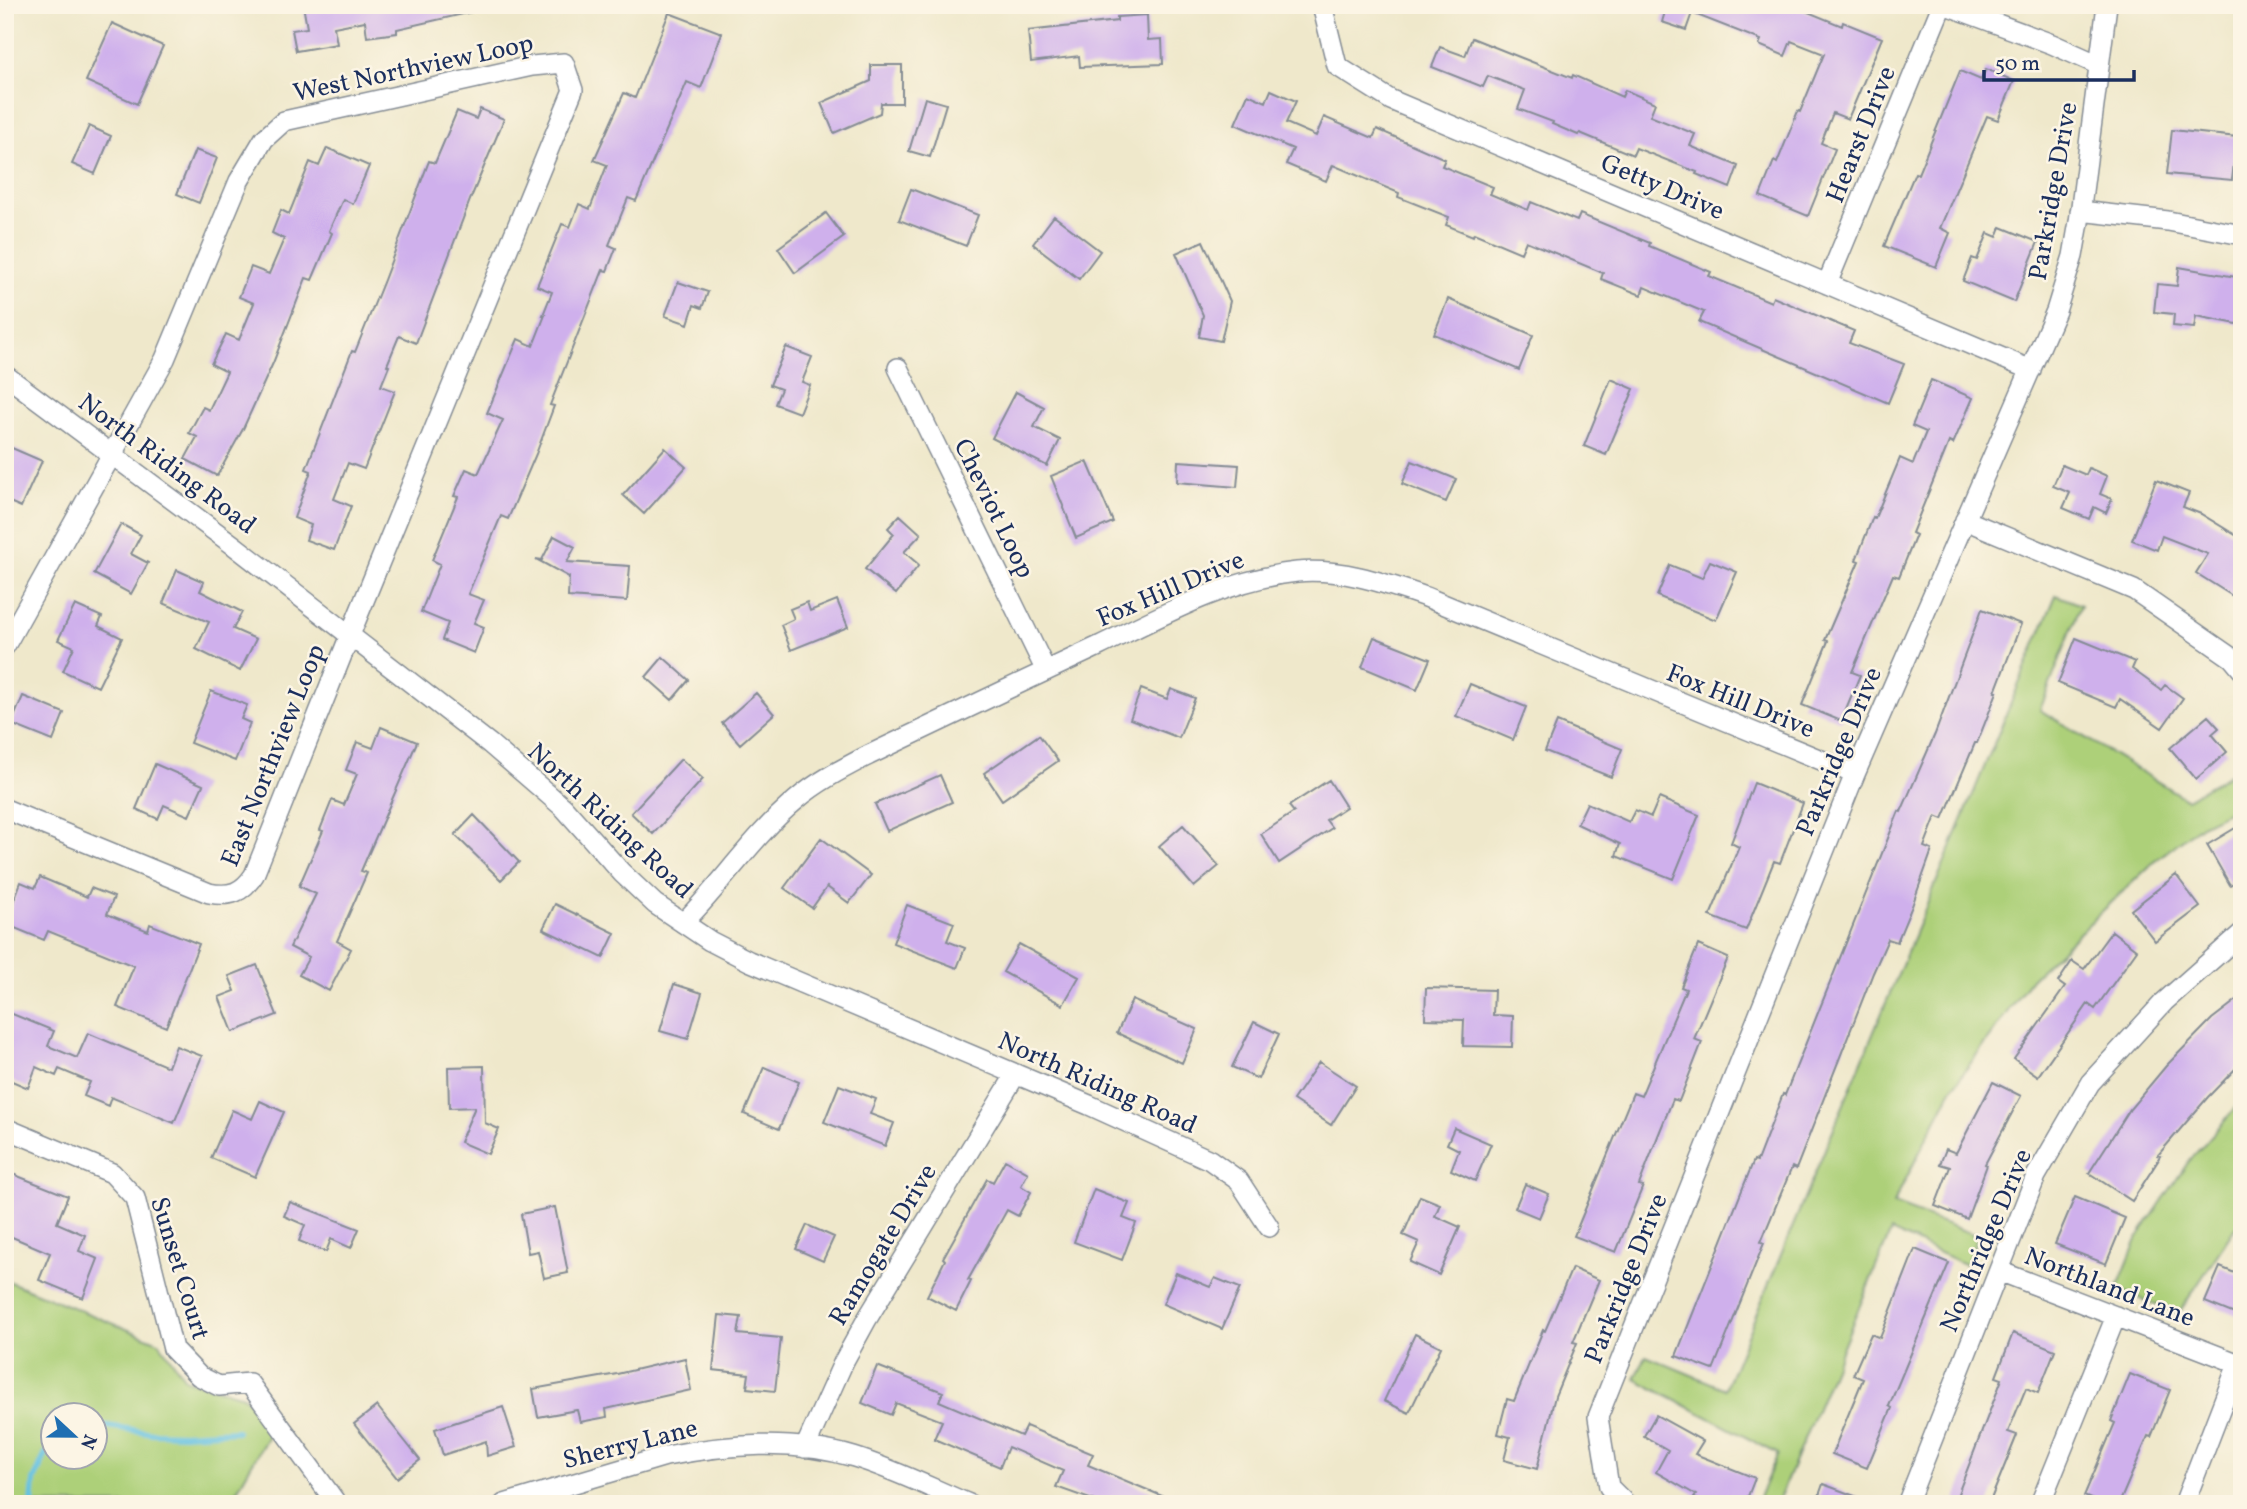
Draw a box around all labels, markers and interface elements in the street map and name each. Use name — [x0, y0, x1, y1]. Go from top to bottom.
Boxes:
street label: West Northview Loop — [290, 26, 537, 112]
scale bar — [1984, 38, 2135, 82]
text: 50 m — [1995, 50, 2040, 79]
street label: Hearst Drive — [1818, 61, 1906, 209]
street label: Parkridge Drive — [2021, 99, 2087, 284]
street label: Getty Drive — [1595, 146, 1730, 230]
street label: North Riding Road — [70, 386, 263, 544]
street label: Cheviot Loop — [944, 433, 1043, 585]
street label: Fox Hill Drive — [1091, 543, 1250, 637]
street label: East Northview Loop — [213, 639, 335, 872]
street label: Fox Hill Drive — [1661, 656, 1820, 748]
street label: Parkridge Drive — [1788, 662, 1892, 842]
street label: North Riding Road — [519, 735, 700, 908]
street label: North Riding Road — [992, 1024, 1203, 1144]
street label: Northridge Drive — [1932, 1143, 2042, 1338]
street label: Ramogate Drive — [821, 1157, 946, 1333]
street label: Parkridge Drive — [1576, 1188, 1677, 1369]
street label: Sunset Court — [140, 1193, 218, 1345]
street label: Northland Lane — [2019, 1239, 2200, 1337]
north arrow — [38, 1400, 108, 1470]
street label: Sherry Lane — [559, 1411, 702, 1479]
text: N — [73, 1430, 103, 1453]

